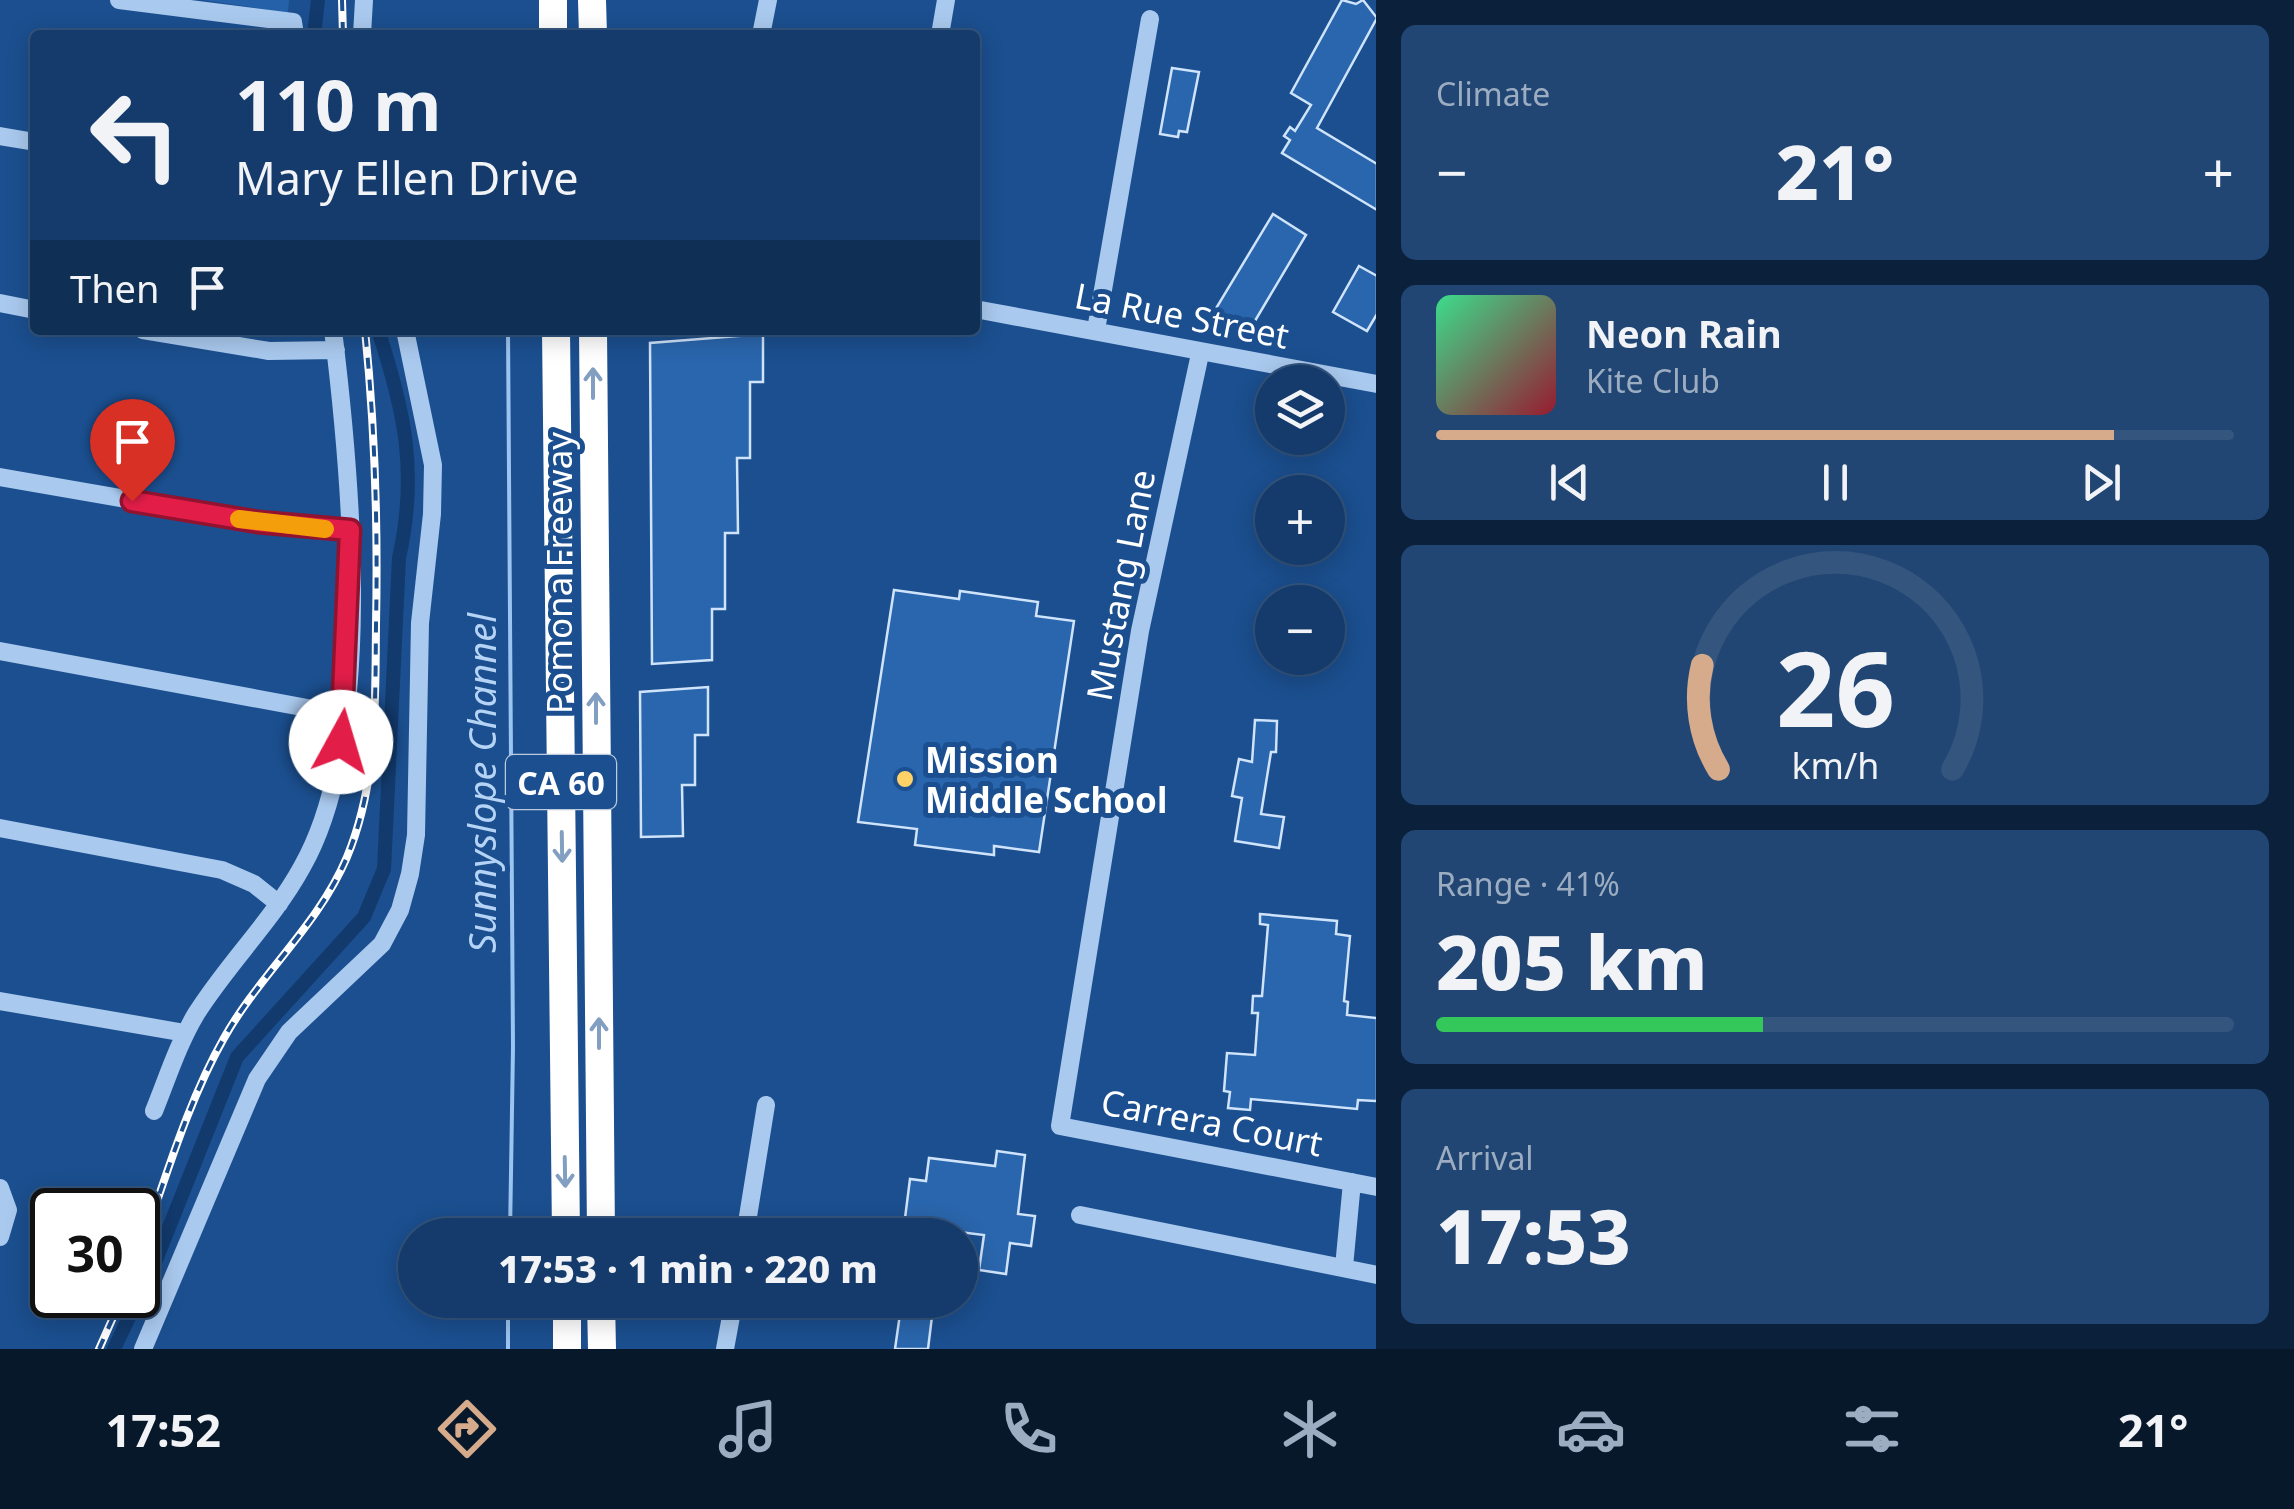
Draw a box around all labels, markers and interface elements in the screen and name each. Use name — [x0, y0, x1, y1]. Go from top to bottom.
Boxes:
text: 110 m — [235, 56, 442, 152]
icon: left — [70, 70, 200, 200]
text: Climate — [1436, 72, 1550, 115]
text: 21° — [1776, 120, 1894, 222]
text: − — [1436, 134, 1467, 209]
text: + — [2203, 134, 2234, 209]
text: Mary Ellen Drive — [235, 147, 579, 208]
icon: arrive — [180, 260, 235, 315]
text: Then — [70, 262, 160, 314]
street label: La Rue Street — [1071, 271, 1293, 359]
text: Neon Rain — [1586, 307, 1782, 359]
text: Kite Club — [1586, 359, 1720, 402]
map controls — [1255, 365, 1345, 675]
button: layers — [1255, 365, 1345, 455]
one-way arrow — [584, 367, 603, 399]
pin — [90, 399, 175, 502]
icon: arrive — [105, 414, 160, 469]
street label: Pomona Freeway — [535, 432, 582, 714]
icon: previous — [1542, 455, 1597, 510]
icon: pause — [1808, 455, 1863, 510]
icon: next — [2074, 455, 2129, 510]
street label: Mustang Lane — [1075, 466, 1165, 704]
button: + — [1255, 475, 1345, 565]
button: − — [1255, 585, 1345, 675]
water label: Sunnyslope Channel — [455, 612, 507, 953]
text: 26 — [1776, 616, 1894, 757]
position arrow — [289, 690, 393, 794]
one-way arrow — [586, 692, 606, 724]
place label: Mission Middle School — [925, 736, 1167, 823]
text: km/h — [1791, 741, 1879, 789]
road number: CA 60 — [506, 755, 616, 809]
marker: Mission Middle School — [894, 768, 916, 790]
one-way arrow — [552, 830, 572, 863]
text: Range · 41% — [1436, 862, 1620, 905]
text: 205 km — [1436, 910, 1707, 1012]
one-way arrow — [590, 1017, 608, 1050]
street label: Carrera Court — [1097, 1078, 1327, 1166]
text: Arrival — [1436, 1136, 1534, 1179]
one-way arrow — [556, 1156, 575, 1188]
text: 17:53 — [1436, 1184, 1631, 1286]
speed limit sign: 30 — [30, 1188, 160, 1318]
text: 17:53 · 1 min · 220 m — [498, 1242, 878, 1294]
icon: directions — [432, 1394, 502, 1464]
icon: music — [713, 1394, 783, 1464]
icon: phone — [994, 1394, 1064, 1464]
icon: climate — [1275, 1394, 1345, 1464]
icon: car — [1556, 1394, 1626, 1464]
icon: filters — [1837, 1394, 1907, 1464]
text: 17:52 — [105, 1399, 221, 1460]
text: 21° — [2118, 1399, 2188, 1460]

